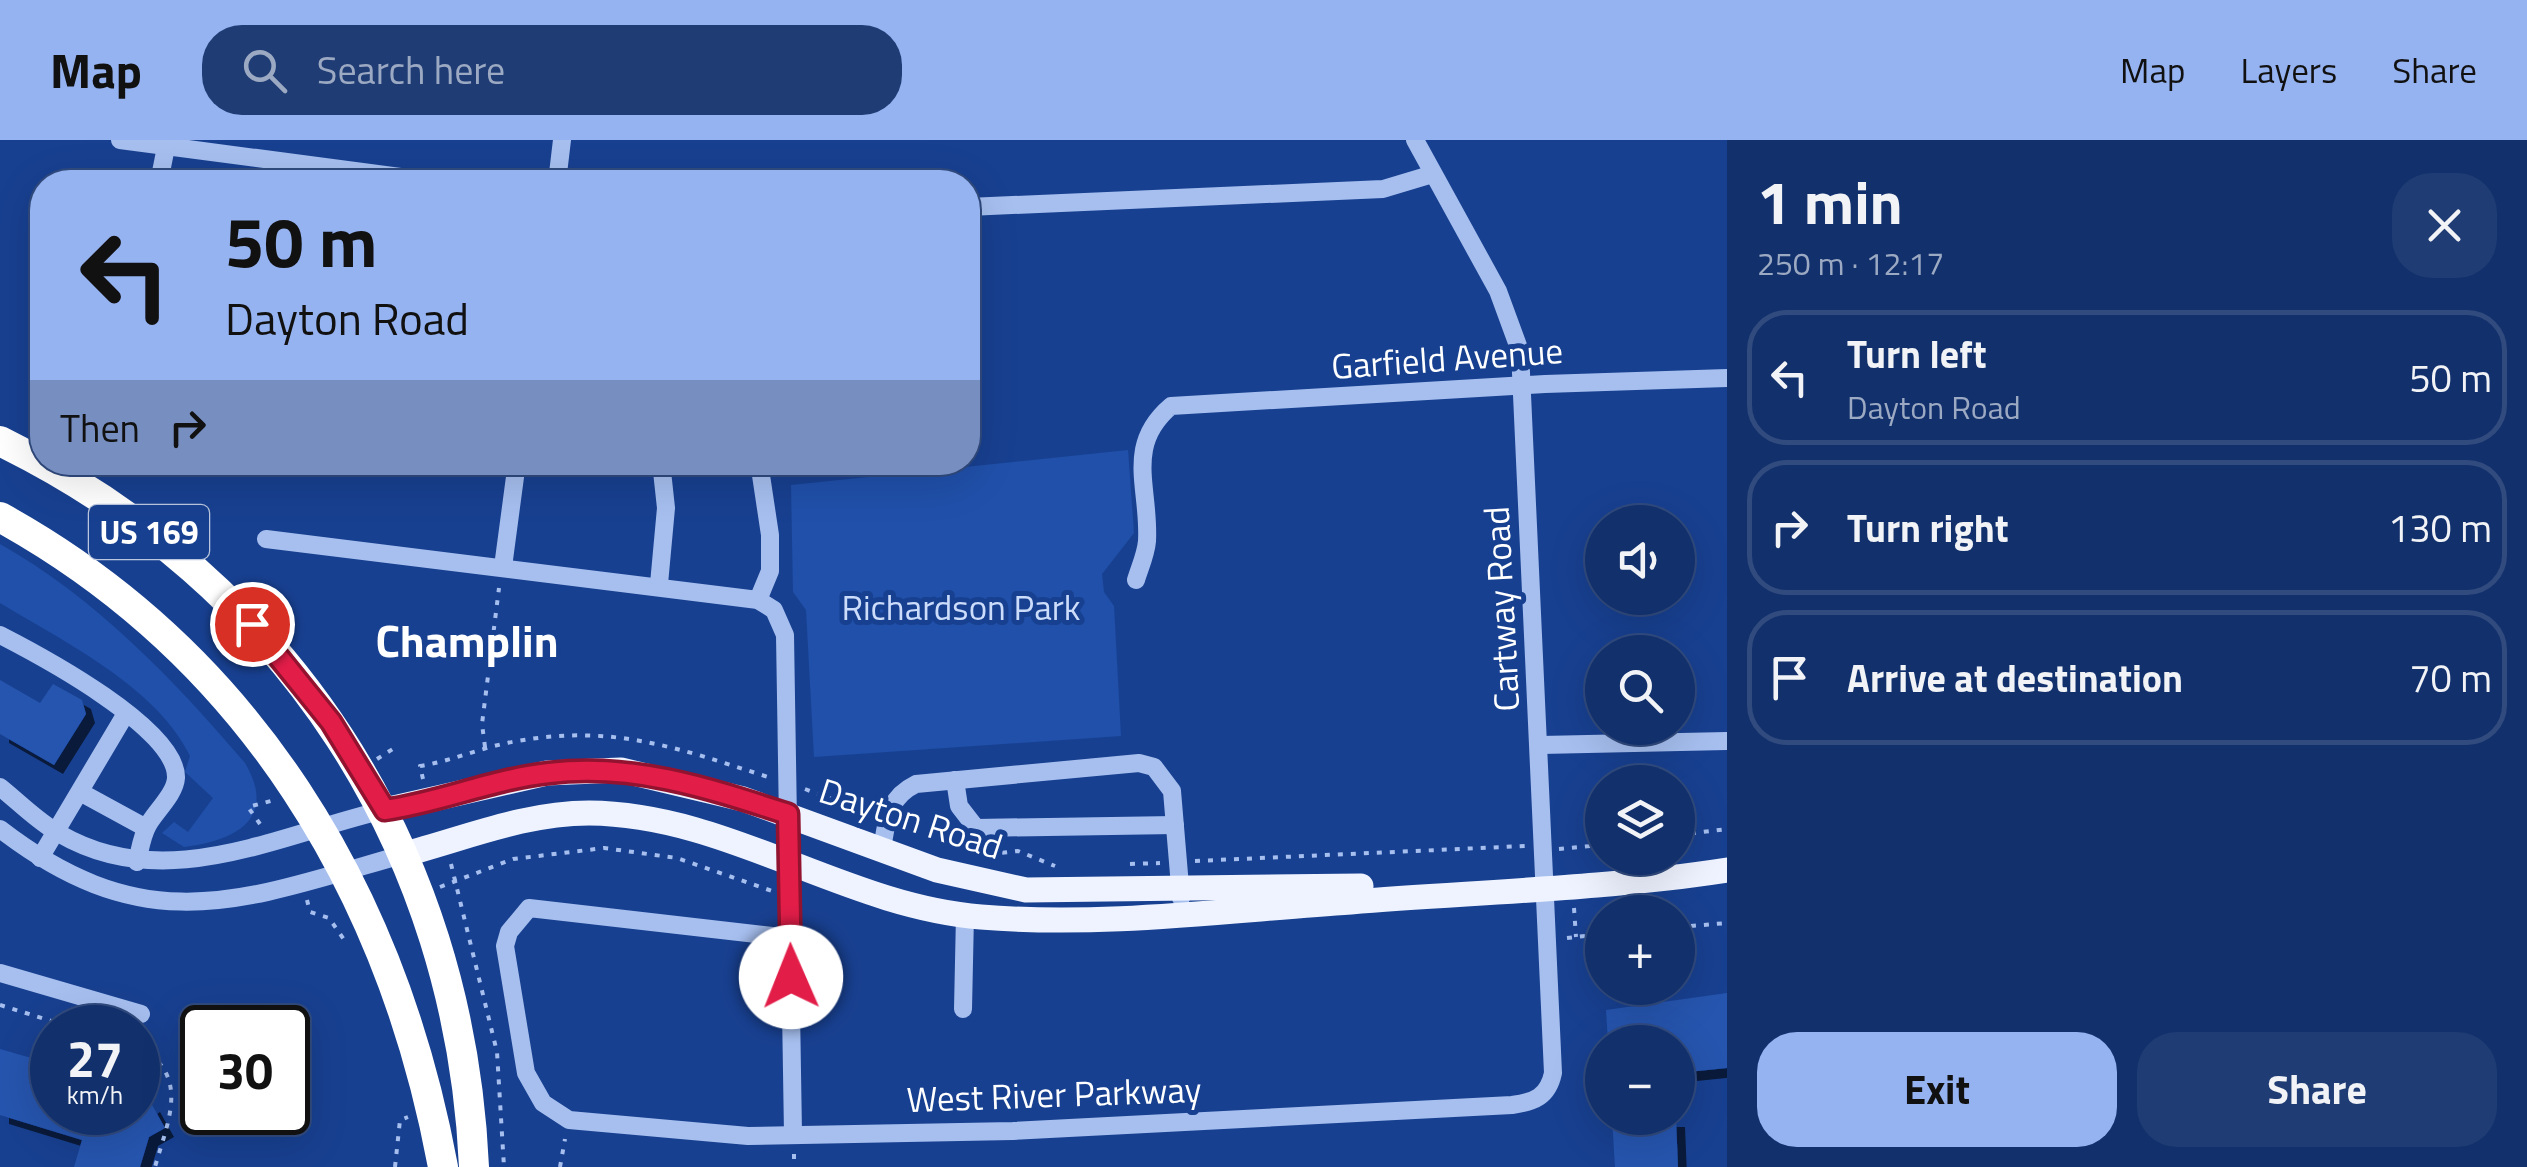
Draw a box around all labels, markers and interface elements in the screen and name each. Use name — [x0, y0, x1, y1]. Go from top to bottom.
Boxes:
search box — [202, 25, 902, 115]
text: Map — [50, 34, 142, 107]
text: Search here — [317, 41, 505, 99]
icon: search — [237, 43, 292, 98]
text: Map — [2120, 43, 2185, 97]
text: Layers — [2240, 43, 2337, 97]
text: Share — [2392, 43, 2477, 97]
text: 1 min — [1757, 156, 1903, 247]
button: close — [2392, 173, 2497, 278]
text: 50 m — [225, 188, 378, 294]
icon: left — [60, 210, 190, 340]
text: 250 m · 12:17 — [1757, 239, 1944, 287]
text: Dayton Road — [225, 284, 469, 352]
street label: Garfield Avenue — [1329, 323, 1565, 393]
text: Turn left — [1847, 325, 1987, 383]
text: 50 m — [2409, 349, 2492, 407]
icon: left — [1762, 350, 1817, 405]
text: Dayton Road — [1847, 383, 2021, 431]
text: Then — [60, 399, 140, 457]
icon: right — [160, 400, 215, 455]
text: Turn right — [1847, 499, 2009, 557]
text: 130 m — [2388, 499, 2492, 557]
icon: right — [1762, 500, 1817, 555]
road number: US 169 — [89, 505, 209, 559]
street label: Cartway Road — [1469, 505, 1533, 713]
map controls — [1585, 505, 1695, 1135]
button: sound — [1585, 505, 1695, 615]
park label: Richardson Park — [841, 580, 1081, 634]
pin — [210, 582, 295, 667]
icon: arrive — [225, 597, 280, 652]
district label: Champlin — [375, 606, 559, 674]
button: search — [1585, 635, 1695, 745]
text: Arrive at destination — [1847, 649, 2183, 707]
text: 70 m — [2409, 649, 2492, 707]
icon: arrive — [1762, 650, 1817, 705]
street label: Dayton Road — [812, 763, 1010, 873]
button: layers — [1585, 765, 1695, 875]
button: + — [1585, 895, 1695, 1005]
position arrow — [739, 925, 843, 1029]
speed limit sign: 30 — [180, 1005, 310, 1135]
text: 27 — [67, 1020, 123, 1096]
button: − — [1585, 1025, 1695, 1135]
button: Exit — [1757, 1032, 2117, 1147]
button: Share — [2137, 1032, 2497, 1147]
street label: West River Parkway — [906, 1062, 1203, 1126]
text: km/h — [67, 1076, 123, 1114]

